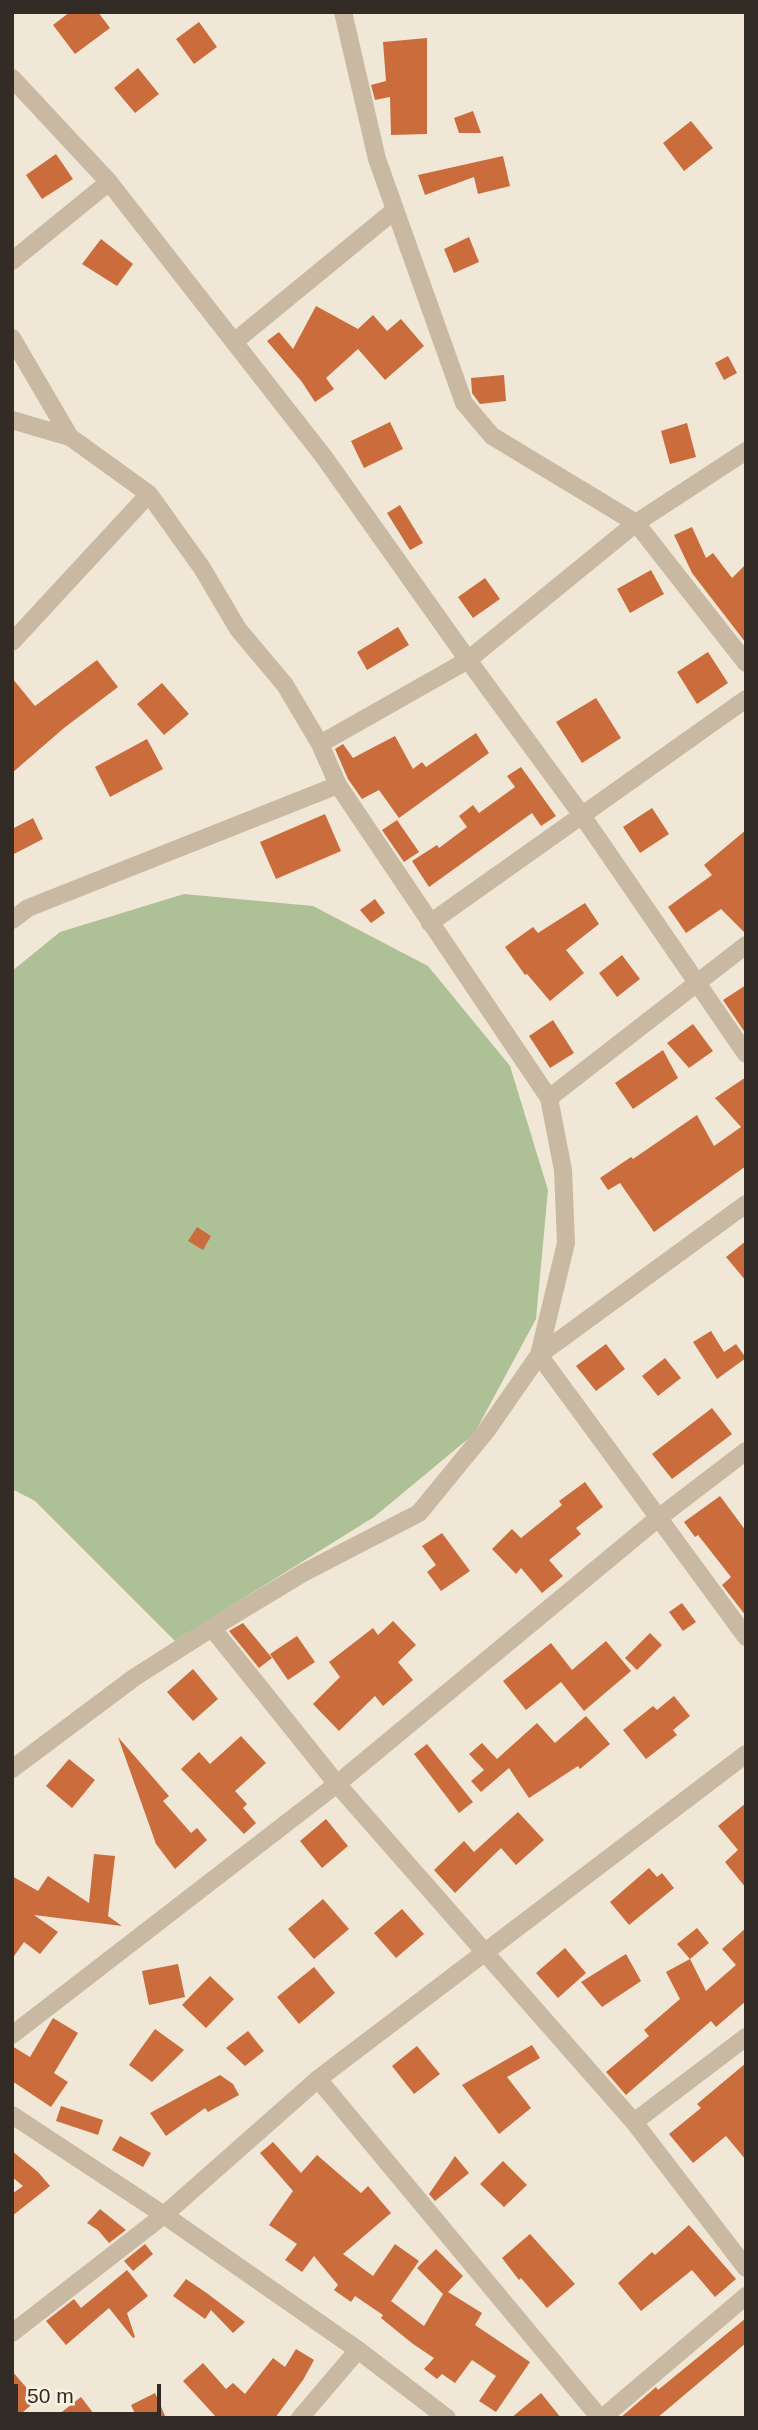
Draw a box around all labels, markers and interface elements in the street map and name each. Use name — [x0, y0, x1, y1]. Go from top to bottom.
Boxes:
scale bar — [18, 2370, 164, 2414]
text: 50 m — [27, 2384, 74, 2407]

